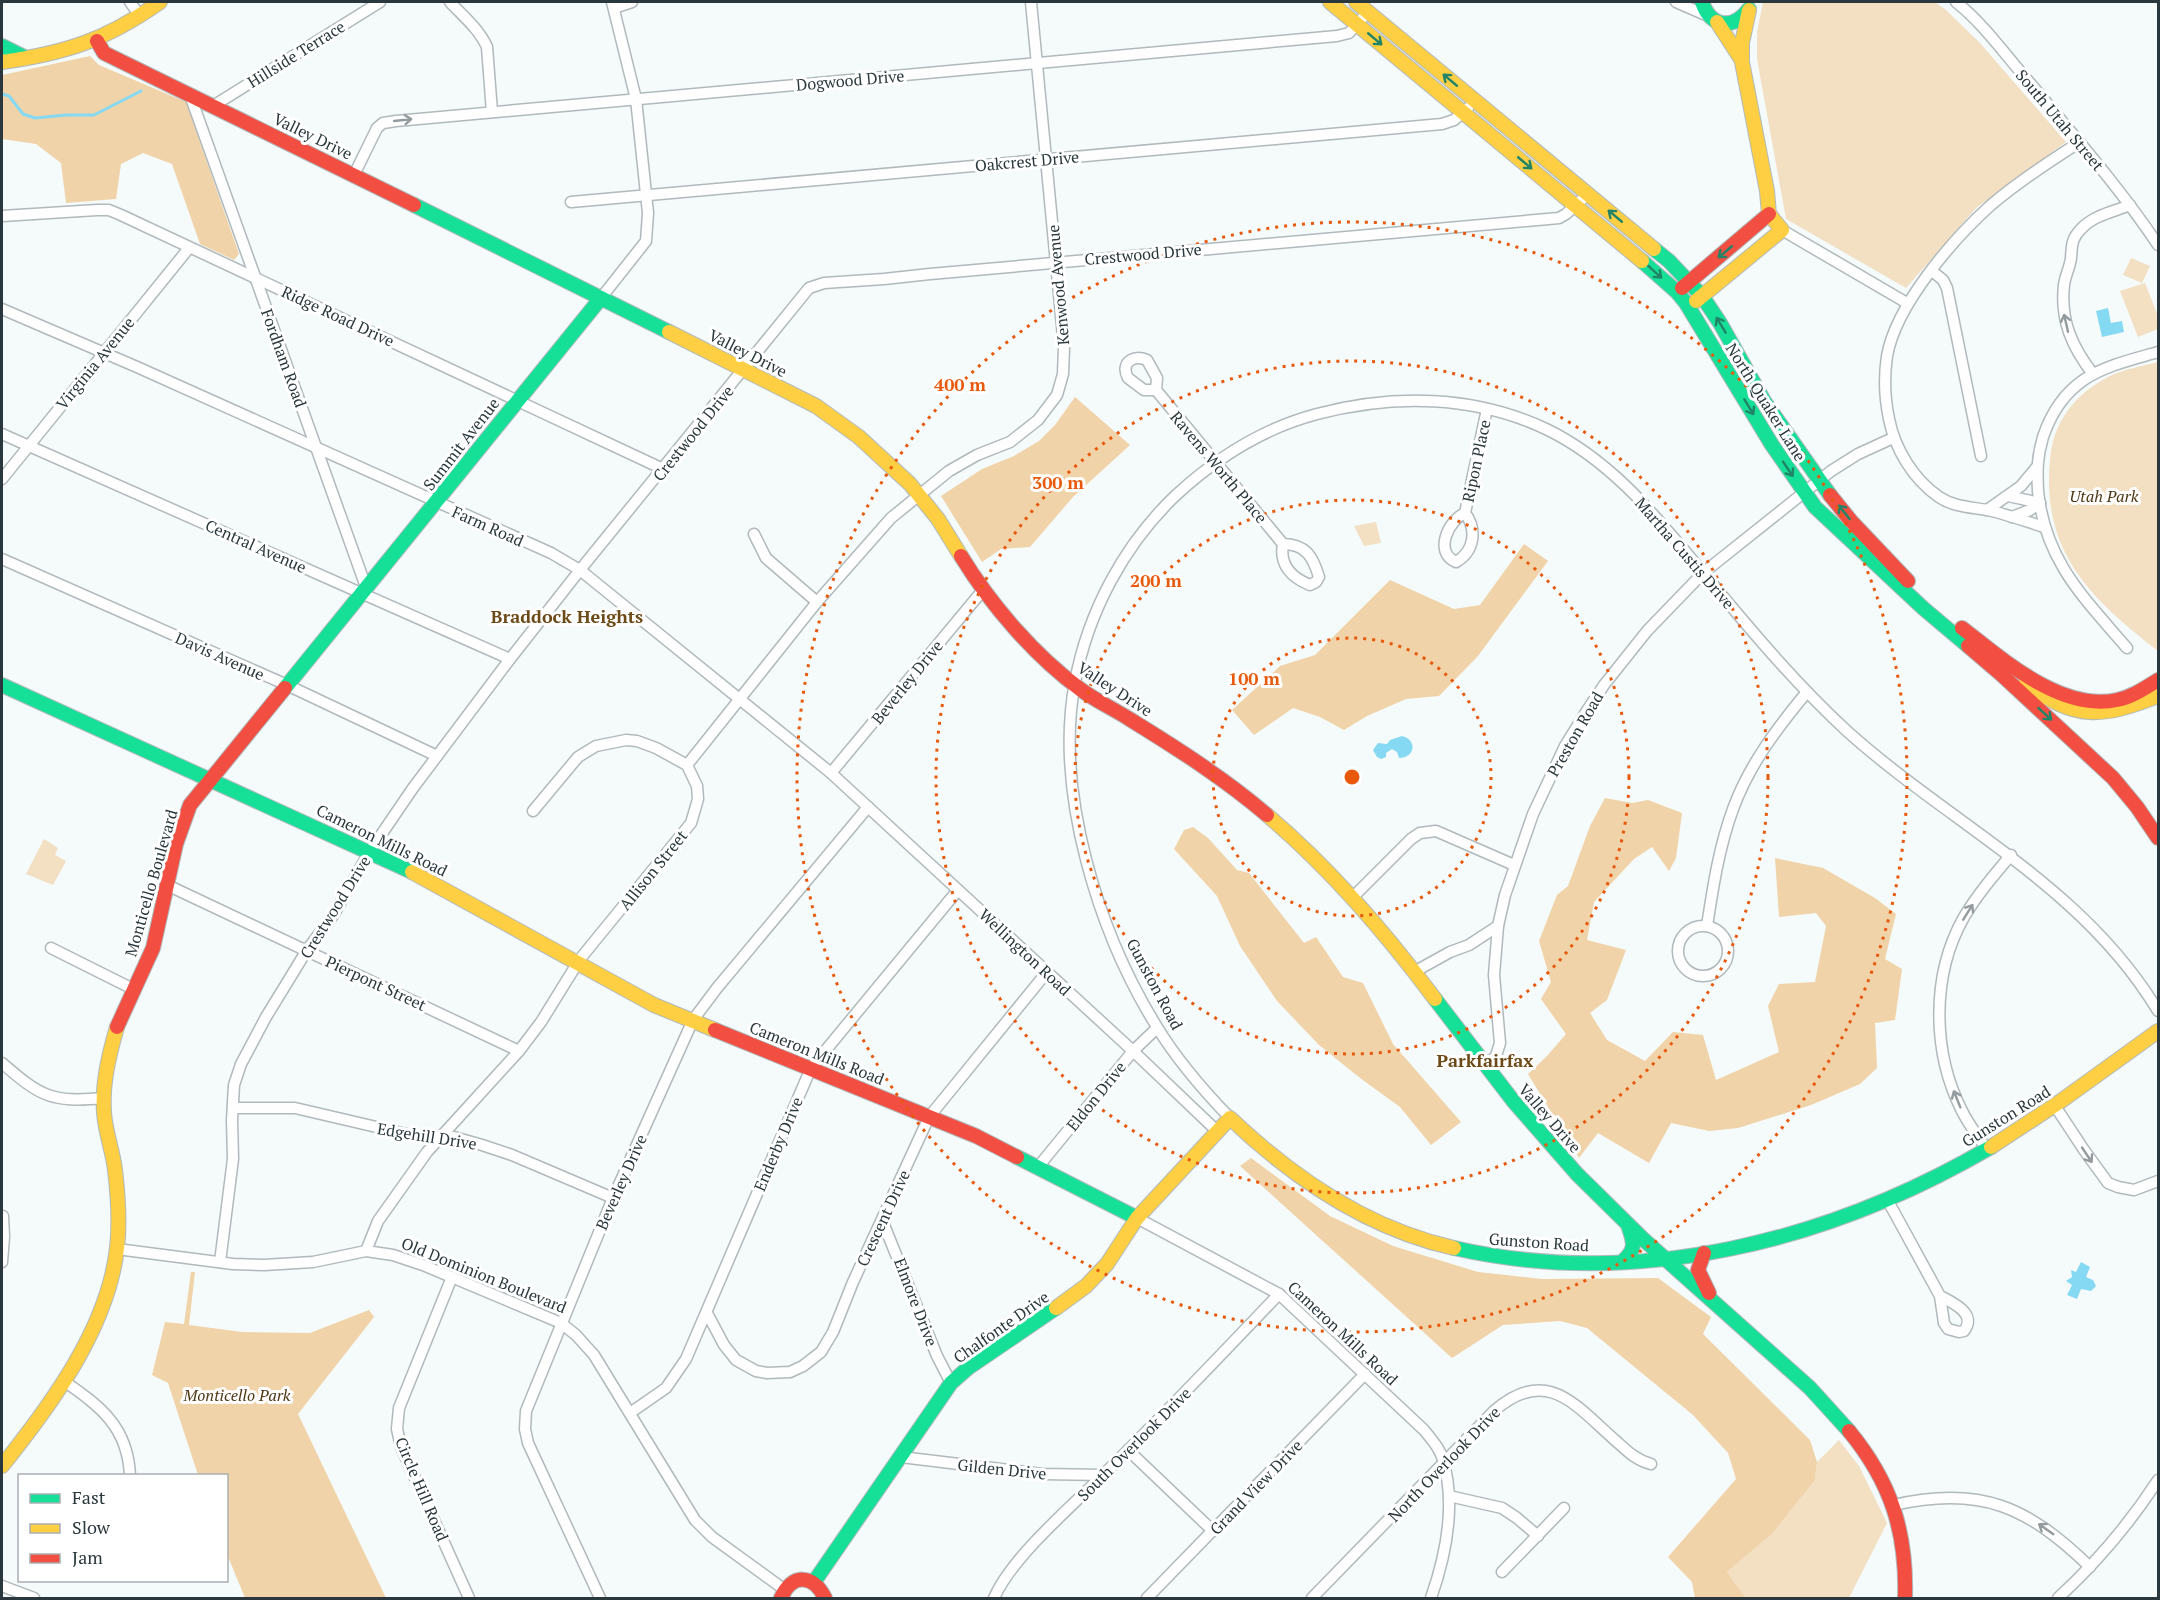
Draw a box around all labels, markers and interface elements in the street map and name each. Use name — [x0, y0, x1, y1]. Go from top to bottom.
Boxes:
street label: Hillside Terrace — [243, 15, 349, 93]
one-way arrow — [1367, 32, 1382, 46]
street label: Dogwood Drive — [795, 64, 905, 96]
street label: South Utah Street — [2011, 64, 2109, 176]
one-way arrow — [1443, 73, 1458, 87]
street label: Valley Drive — [270, 107, 356, 165]
one-way arrow — [392, 114, 412, 125]
street label: Oakcrest Drive — [974, 145, 1080, 177]
one-way arrow — [1517, 156, 1532, 170]
one-way arrow — [1608, 209, 1623, 223]
street label: Kenwood Avenue — [1042, 224, 1074, 346]
street label: Crestwood Drive — [1084, 238, 1202, 270]
one-way arrow — [1718, 245, 1733, 259]
one-way arrow — [1647, 265, 1662, 279]
street label: Ridge Road Drive — [278, 280, 398, 352]
street label: Fordham Road — [256, 306, 312, 410]
street label: Virginia Avenue — [51, 312, 139, 414]
one-way arrow — [2060, 314, 2072, 333]
one-way arrow — [1714, 317, 1726, 334]
street label: Valley Drive — [705, 324, 791, 382]
street label: North Quaker Lane — [1721, 339, 1811, 465]
text: 400 m — [934, 372, 986, 396]
street label: Crestwood Drive — [647, 380, 739, 486]
street label: Summit Avenue — [418, 393, 504, 495]
one-way arrow — [1743, 398, 1755, 415]
street label: Ravens Worth Place — [1166, 406, 1272, 528]
street label: Ripon Place — [1457, 418, 1495, 504]
one-way arrow — [1782, 460, 1794, 477]
text: 300 m — [1032, 470, 1084, 494]
park label: Utah Park — [2070, 485, 2139, 507]
street label: Martha Custis Drive — [1630, 492, 1740, 614]
street label: Farm Road — [449, 500, 527, 552]
one-way arrow — [1838, 504, 1851, 520]
street label: Central Avenue — [202, 514, 310, 578]
text: 200 m — [1130, 568, 1182, 592]
district label: Braddock Heights — [491, 604, 643, 628]
street label: Davis Avenue — [172, 627, 268, 685]
street label: Beverley Drive — [866, 635, 948, 729]
street label: Valley Drive — [1073, 657, 1157, 721]
text: 100 m — [1228, 666, 1280, 690]
street label: Preston Road — [1542, 687, 1608, 780]
one-way arrow — [2038, 707, 2053, 721]
centre of rings — [1342, 767, 1362, 787]
street label: Cameron Mills Road — [313, 799, 451, 881]
street label: Monticello Boulevard — [119, 807, 183, 959]
street label: Allison Street — [614, 825, 692, 915]
street label: Crestwood Drive — [295, 851, 375, 963]
street label: Wellington Road — [974, 904, 1076, 1000]
one-way arrow — [1963, 904, 1975, 921]
street label: Gunston Road — [1122, 934, 1188, 1034]
street label: Pierpont Street — [322, 950, 430, 1016]
street label: Cameron Mills Road — [746, 1016, 888, 1090]
district label: Parkfairfax — [1437, 1048, 1533, 1072]
street label: Eldon Drive — [1061, 1057, 1131, 1135]
street label: Valley Drive — [1514, 1079, 1586, 1157]
street label: Gunston Road — [1958, 1080, 2055, 1152]
one-way arrow — [1951, 1091, 1962, 1109]
street label: Enderby Drive — [748, 1093, 808, 1195]
street label: Edgehill Drive — [376, 1117, 478, 1155]
street label: Beverley Drive — [590, 1131, 652, 1233]
one-way arrow — [2081, 1146, 2093, 1163]
street label: Crescent Drive — [851, 1166, 915, 1270]
street label: Gunston Road — [1488, 1228, 1590, 1256]
street label: Old Dominion Boulevard — [398, 1232, 570, 1318]
street label: Elmore Drive — [889, 1255, 943, 1349]
street label: Cameron Mills Road — [1283, 1276, 1403, 1390]
street label: Chalfonte Drive — [949, 1286, 1053, 1368]
street label: South Overlook Drive — [1072, 1382, 1196, 1506]
park label: Monticello Park — [182, 1384, 291, 1406]
street label: North Overlook Drive — [1383, 1401, 1505, 1527]
street label: Circle Hill Road — [390, 1434, 454, 1545]
street label: Grand View Drive — [1205, 1435, 1307, 1539]
street label: Gilden Drive — [957, 1453, 1047, 1485]
legend — [18, 1474, 228, 1582]
text: Fast — [72, 1485, 106, 1509]
text: Slow — [72, 1515, 111, 1539]
one-way arrow — [2038, 1522, 2054, 1535]
text: Jam — [72, 1545, 103, 1569]

